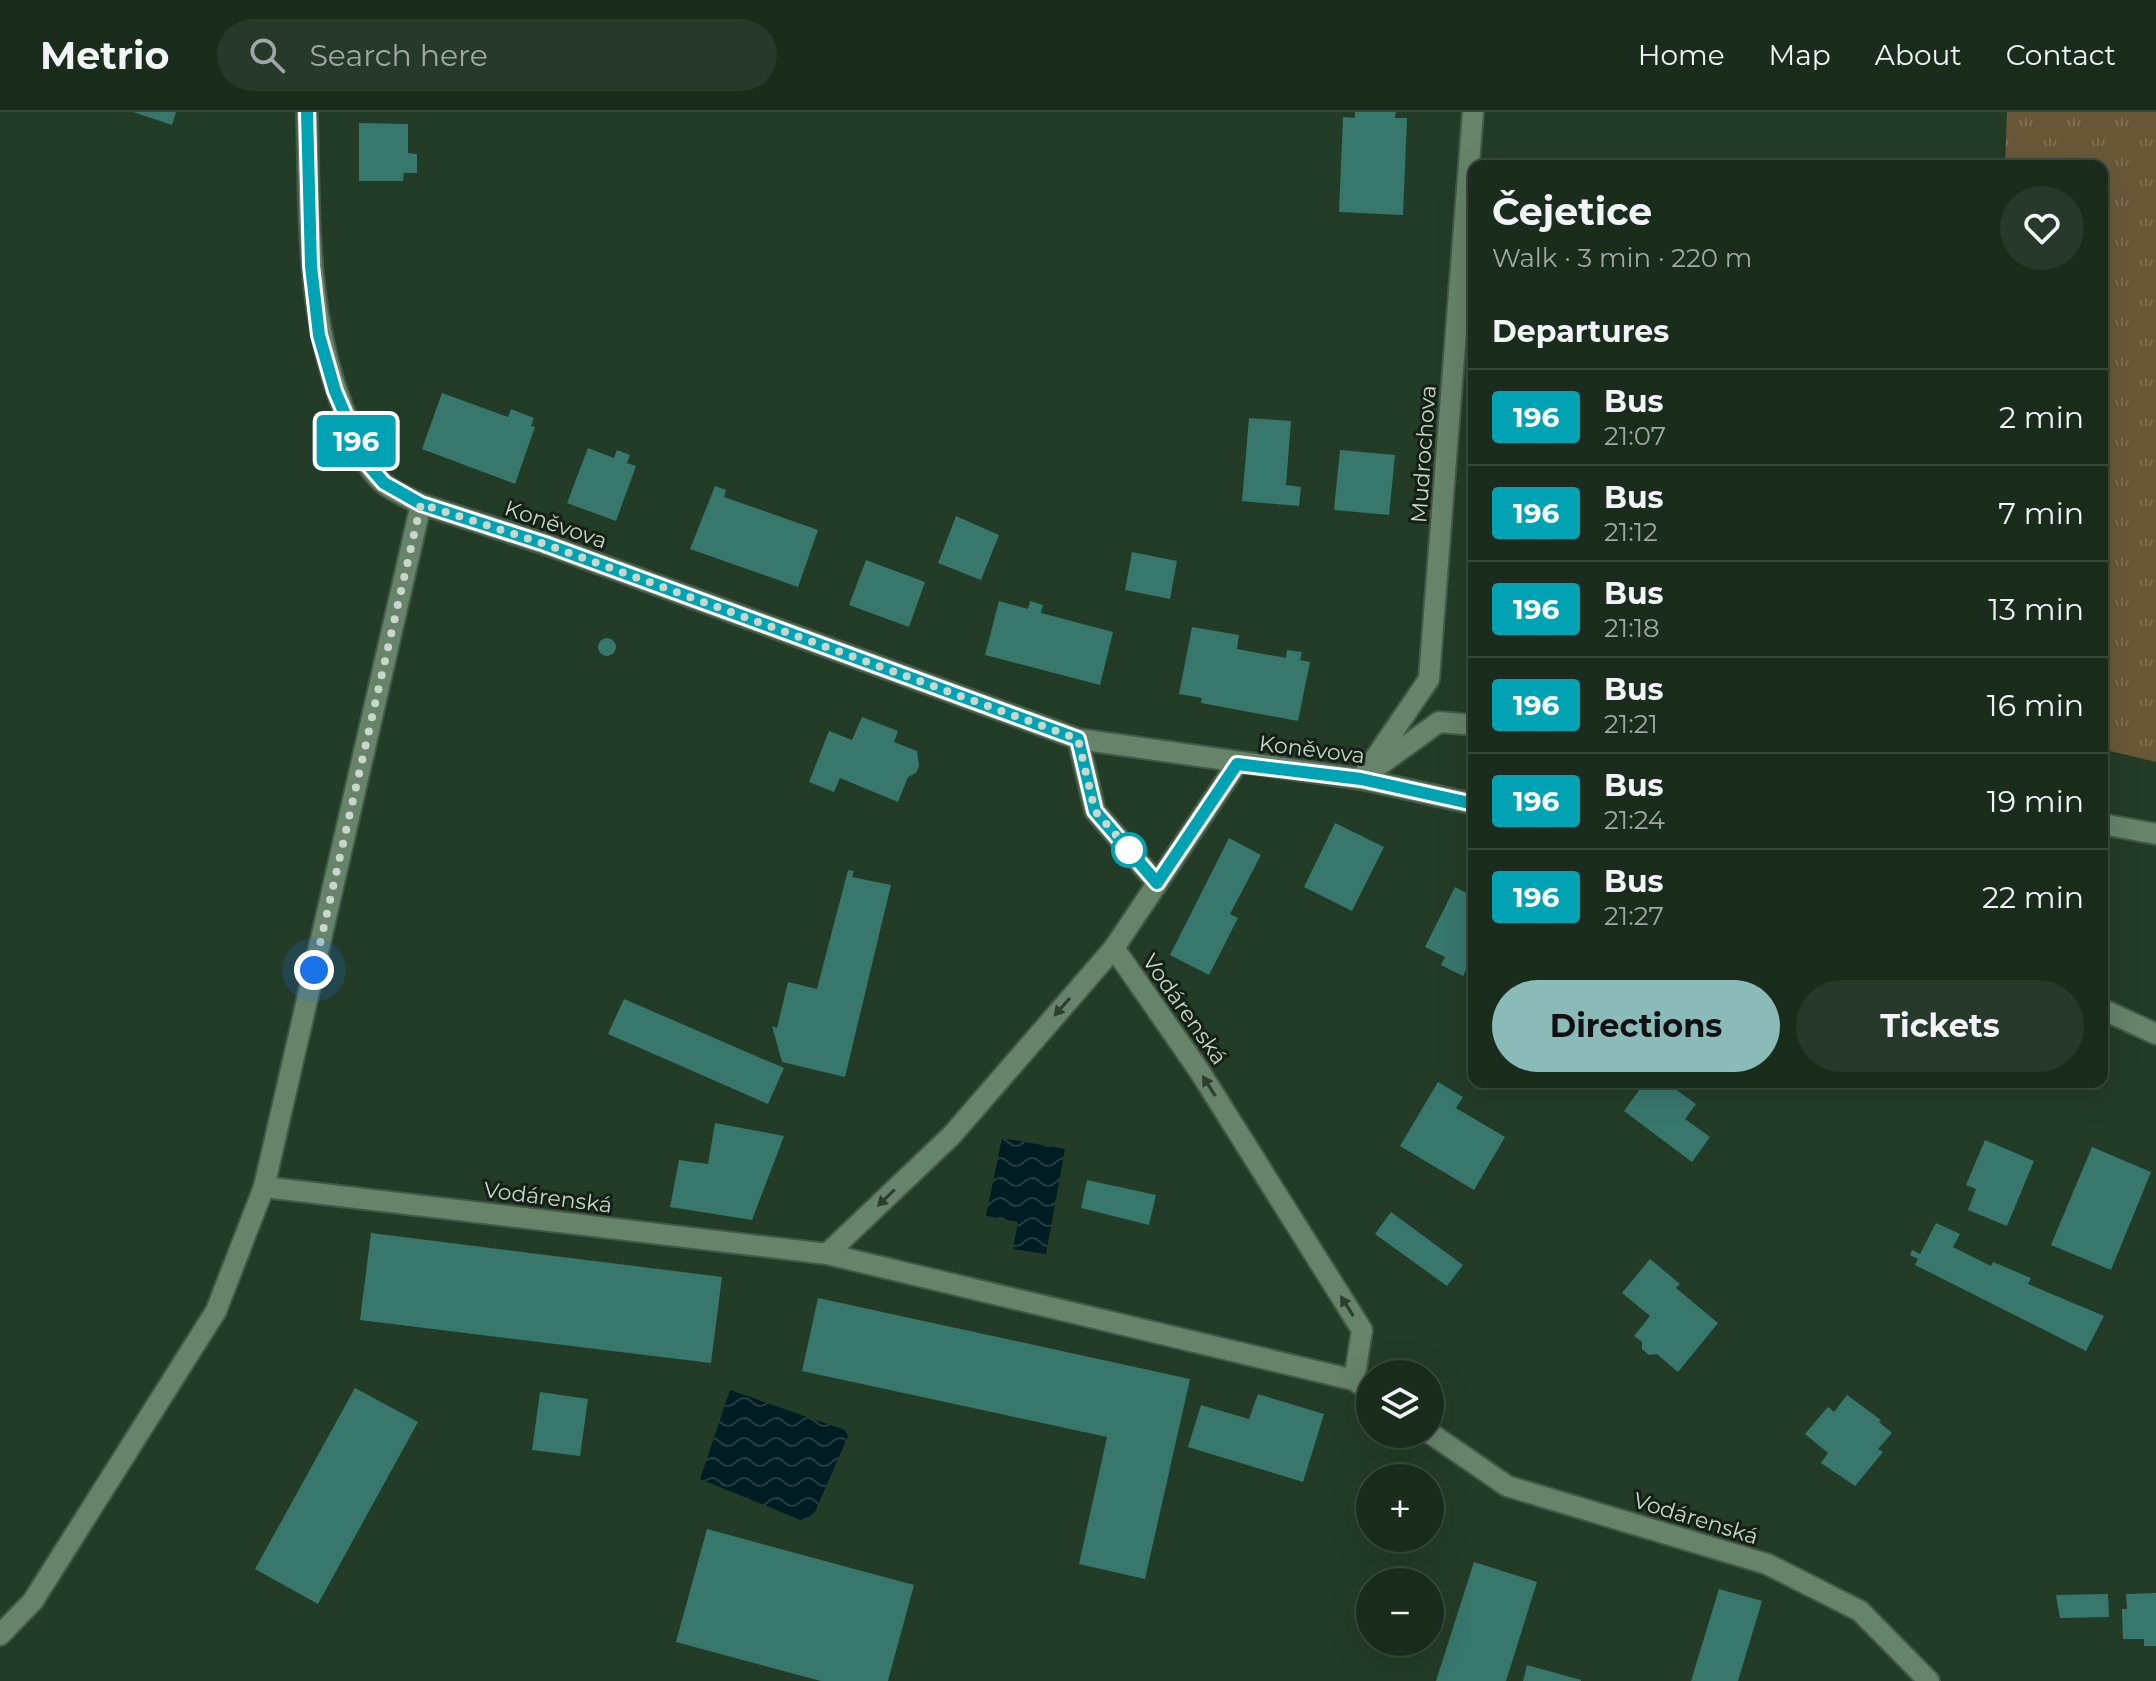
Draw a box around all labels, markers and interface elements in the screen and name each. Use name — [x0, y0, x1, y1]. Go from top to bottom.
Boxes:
search box — [217, 19, 777, 91]
text: Metrio — [40, 32, 169, 79]
icon: search — [245, 33, 289, 77]
text: Search here — [309, 37, 488, 74]
text: Home — [1638, 38, 1725, 72]
text: Map — [1769, 38, 1831, 72]
text: About — [1875, 38, 1962, 72]
text: Contact — [2006, 38, 2116, 72]
button: heart — [2000, 186, 2084, 270]
text: Čejetice — [1492, 188, 1652, 235]
text: Walk · 3 min · 220 m — [1492, 242, 1752, 274]
text: Departures — [1492, 313, 1669, 350]
text: Bus — [1604, 383, 1664, 420]
street label: Mudrochova — [1405, 384, 1442, 524]
text: 2 min — [1999, 399, 2084, 436]
text: 196 — [1513, 400, 1559, 434]
line badge: 196 — [310, 415, 402, 467]
text: 21:07 — [1604, 420, 1666, 452]
text: 196 — [333, 424, 379, 458]
text: Bus — [1604, 479, 1664, 516]
street label: Koněvova — [501, 494, 611, 555]
text: 7 min — [1998, 495, 2084, 532]
text: 196 — [1513, 496, 1559, 530]
text: 21:12 — [1604, 516, 1658, 548]
text: Bus — [1604, 575, 1664, 612]
text: 13 min — [1988, 591, 2084, 628]
text: 196 — [1513, 592, 1559, 626]
text: 21:18 — [1604, 612, 1660, 644]
text: Bus — [1604, 671, 1664, 708]
text: 16 min — [1987, 687, 2084, 724]
text: 196 — [1513, 688, 1559, 722]
text: 21:21 — [1604, 708, 1658, 740]
street label: Koněvova — [1257, 730, 1366, 769]
text: Bus — [1604, 767, 1664, 804]
text: 19 min — [1987, 783, 2084, 820]
text: 196 — [1513, 784, 1559, 818]
text: 21:24 — [1604, 804, 1665, 836]
unlabelled marker — [1112, 833, 1146, 867]
text: Bus — [1604, 863, 1664, 900]
text: 22 min — [1982, 879, 2084, 916]
text: 196 — [1513, 880, 1559, 914]
text: 21:27 — [1604, 900, 1664, 932]
street label: Vodárenská — [1136, 949, 1233, 1070]
your location — [294, 950, 334, 990]
button: Directions — [1492, 980, 1780, 1072]
button: Tickets — [1796, 980, 2084, 1072]
one-way arrow — [1054, 997, 1072, 1016]
one-way arrow — [1202, 1075, 1216, 1097]
street label: Vodárenská — [482, 1176, 614, 1219]
one-way arrow — [877, 1188, 896, 1206]
one-way arrow — [1340, 1296, 1355, 1317]
map controls — [1356, 1360, 1444, 1656]
button: layers — [1356, 1360, 1444, 1448]
button: + — [1356, 1464, 1444, 1552]
street label: Vodárenská — [1630, 1487, 1762, 1550]
button: − — [1356, 1568, 1444, 1656]

